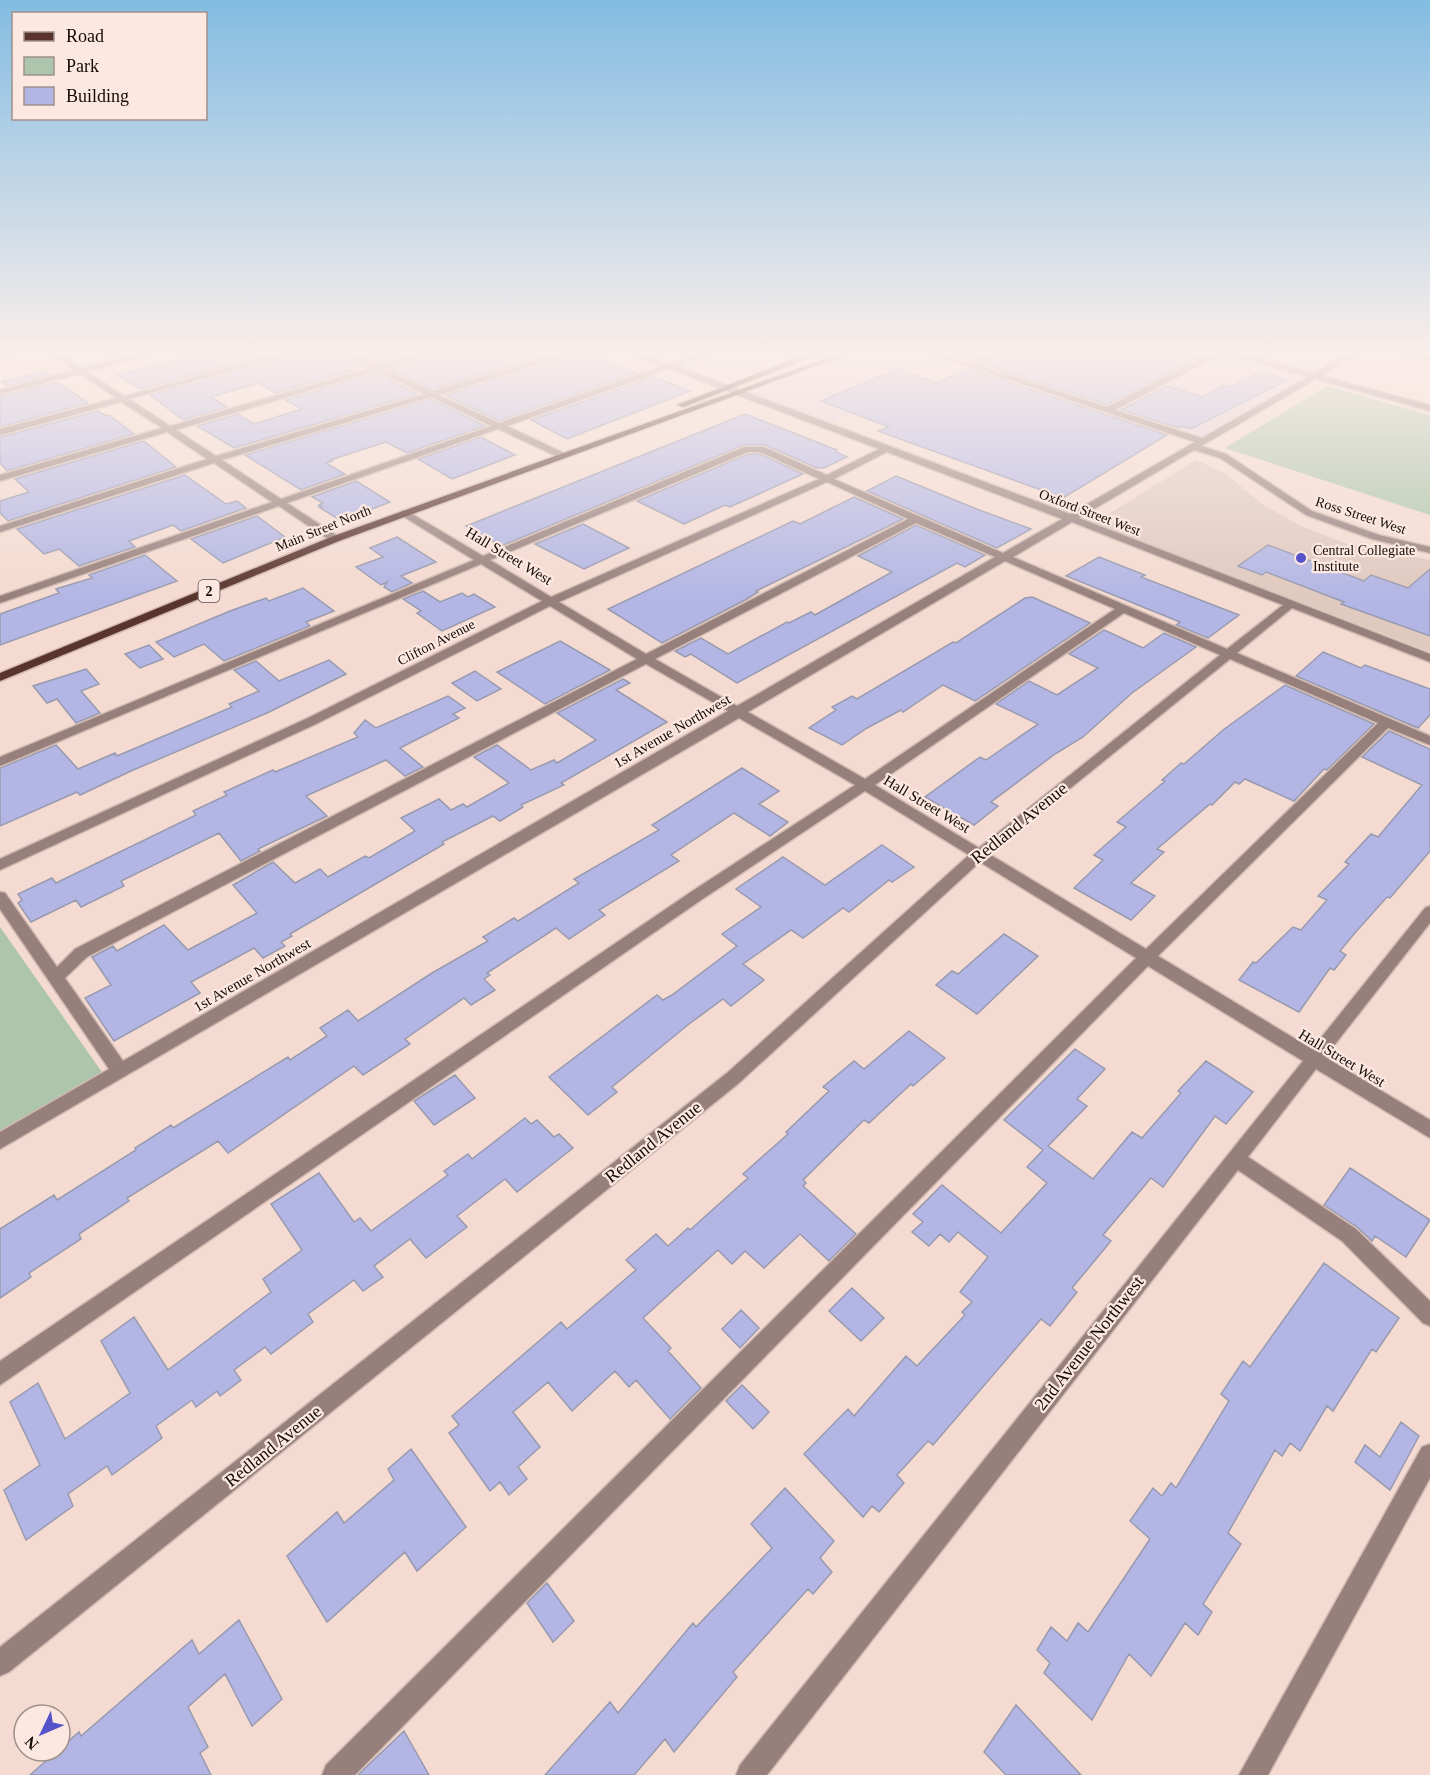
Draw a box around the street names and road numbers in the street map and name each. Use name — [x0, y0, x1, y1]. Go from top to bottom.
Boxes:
street label: Oxford Street West — [1037, 486, 1143, 539]
street label: Ross Street West — [1314, 494, 1408, 537]
street label: Main Street North — [273, 502, 373, 554]
street label: Hall Street West — [463, 524, 556, 588]
road number: 2 — [198, 580, 220, 602]
street label: Clifton Avenue — [395, 616, 477, 668]
street label: 1st Avenue Northwest — [611, 691, 734, 771]
street label: Hall Street West — [881, 772, 974, 836]
street label: Redland Avenue — [967, 778, 1071, 868]
street label: 1st Avenue Northwest — [191, 935, 314, 1015]
street label: Hall Street West — [1296, 1026, 1389, 1090]
street label: Redland Avenue — [601, 1097, 705, 1187]
street label: 2nd Avenue Northwest — [1030, 1272, 1148, 1414]
street label: Redland Avenue — [221, 1401, 325, 1491]

